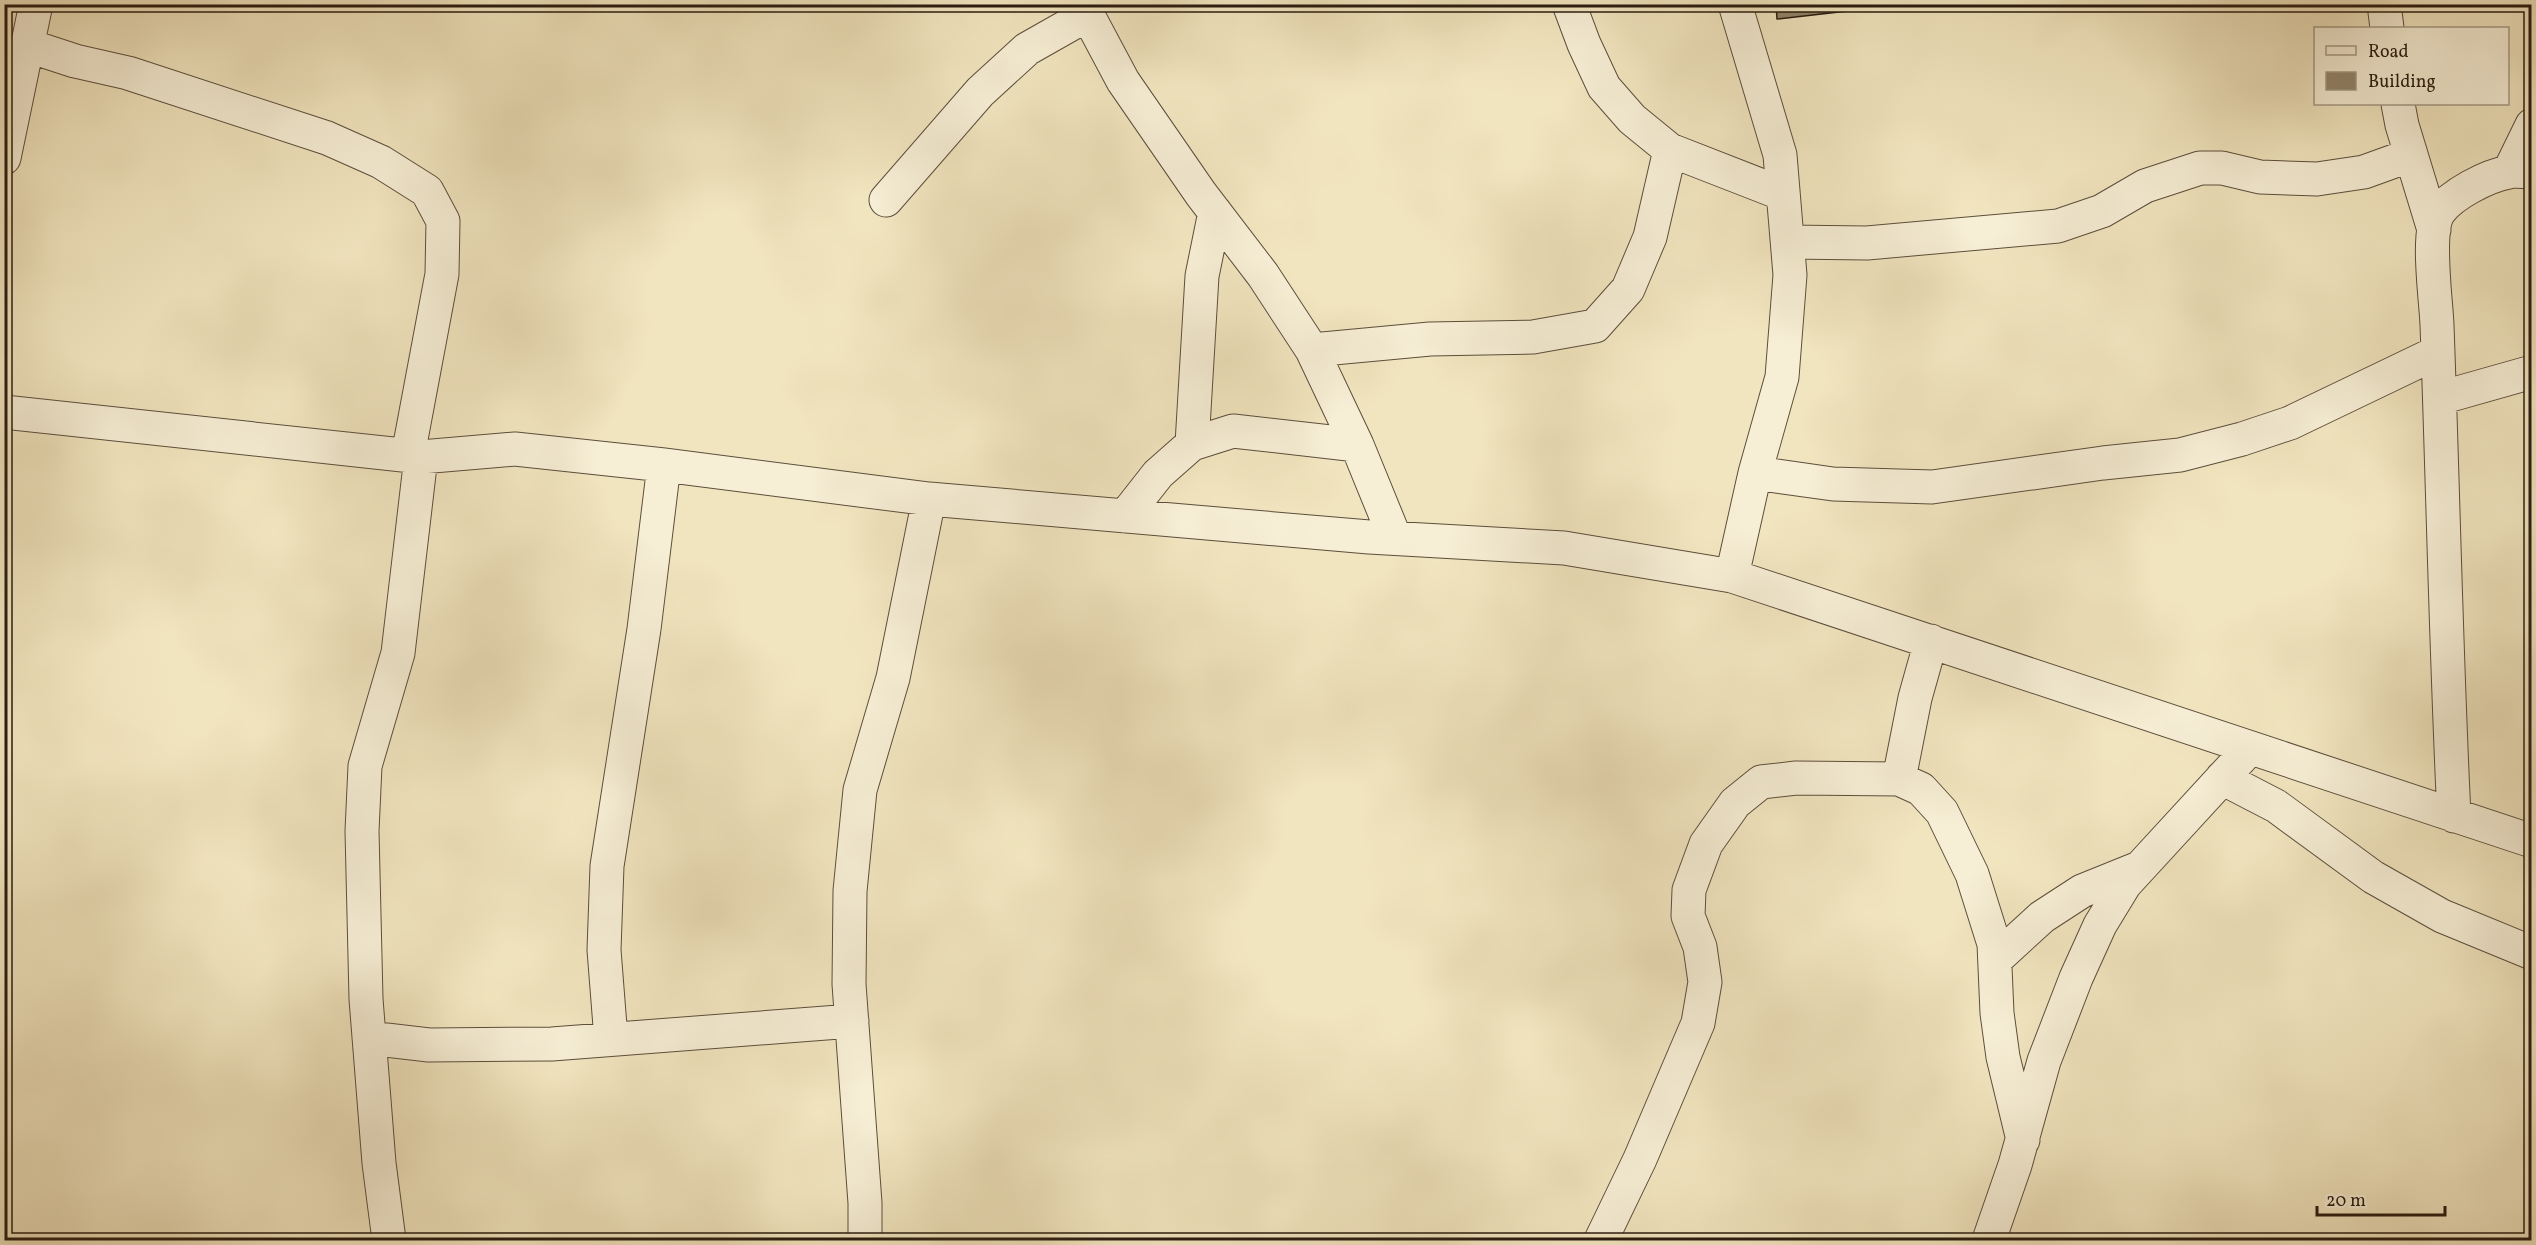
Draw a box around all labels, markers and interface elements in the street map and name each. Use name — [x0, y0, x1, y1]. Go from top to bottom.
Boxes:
legend — [2314, 27, 2509, 105]
text: Road — [2368, 40, 2409, 65]
text: Building — [2368, 70, 2436, 95]
scale bar — [2317, 1179, 2444, 1217]
text: 20 m — [2326, 1189, 2366, 1214]

